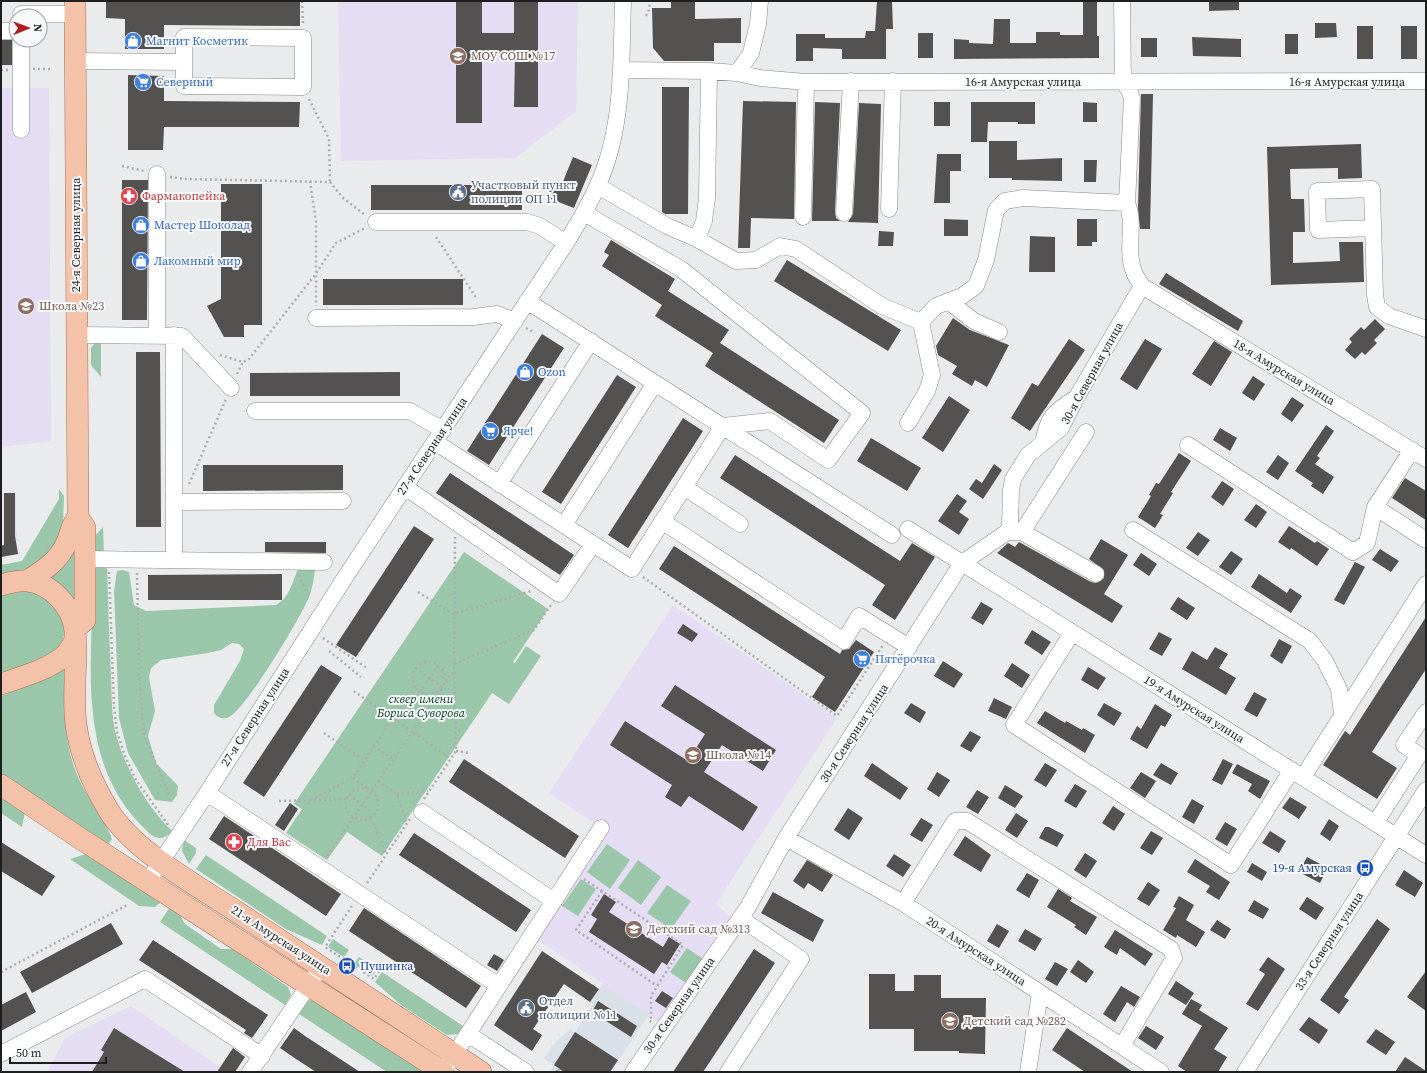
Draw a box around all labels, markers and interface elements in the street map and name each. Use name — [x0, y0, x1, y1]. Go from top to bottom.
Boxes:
north arrow — [8, 8, 48, 48]
text: N — [30, 24, 45, 32]
shop icon: Магнит Косметик — [123, 31, 143, 51]
place label: Магнит Косметик — [146, 33, 248, 49]
school or university icon: МОУ СОШ №17 — [448, 46, 468, 66]
place label: МОУ СОШ №17 — [471, 48, 555, 64]
supermarket icon: Северный — [133, 72, 153, 92]
place label: Северный — [156, 74, 213, 90]
street label: 16-я Амурская улица — [965, 74, 1082, 90]
street label: 16-я Амурская улица — [1289, 74, 1406, 90]
street label: 24-я Северная улица — [68, 177, 84, 292]
place label: Участковый пункт полиции ОП 11 — [471, 177, 577, 207]
public building icon: Участковый пункт полиции ОП 11 — [448, 182, 468, 202]
pharmacy icon: Фармакопейка — [119, 186, 139, 206]
place label: Фармакопейка — [142, 188, 226, 204]
shop icon: Мастер Шоколад — [131, 215, 151, 235]
place label: Мастер Шоколад — [154, 217, 250, 233]
shop icon: Лакомный мир — [131, 251, 151, 271]
place label: Лакомный мир — [154, 253, 241, 269]
school or university icon: Школа №23 — [16, 296, 36, 316]
place label: Школа №23 — [39, 298, 104, 314]
street label: 30-я Северная улица — [1057, 318, 1127, 427]
street label: 18-я Амурская улица — [1230, 335, 1339, 409]
shop icon: Ozon — [515, 362, 535, 382]
place label: Ozon — [538, 364, 566, 380]
street label: 27-я Северная улица — [393, 393, 471, 498]
supermarket icon: Ярче! — [480, 421, 500, 441]
place label: Ярче! — [503, 423, 533, 439]
supermarket icon: Пятёрочка — [852, 649, 872, 669]
place label: Пятёрочка — [875, 651, 936, 667]
street label: 27-я Северная улица — [217, 664, 293, 769]
street label: 19-я Амурская улица — [1141, 671, 1248, 747]
street label: 30-я Северная улица — [816, 680, 892, 785]
park label: сквер имени Бориса Суворова — [376, 691, 466, 721]
school or university icon: Школа №14 — [683, 745, 703, 765]
place label: Школа №14 — [706, 747, 771, 763]
pharmacy icon: Для Вас — [224, 832, 244, 852]
place label: Для Вас — [247, 834, 291, 850]
bus stop icon: 19-я Амурская — [1355, 858, 1375, 878]
place label: 19-я Амурская — [1272, 860, 1352, 876]
street label: 33-я Северная улица — [1291, 888, 1367, 993]
street label: 21-я Амурская улица — [228, 902, 335, 979]
street label: 20-я Амурская улица — [923, 913, 1030, 990]
school or university icon: Детский сад №313 — [624, 919, 644, 939]
place label: Детский сад №313 — [647, 921, 750, 937]
street label: 30-я Северная улица — [640, 953, 719, 1056]
bus stop icon: Пушинка — [337, 956, 357, 976]
place label: Пушинка — [360, 958, 414, 974]
place label: Отдел полиции №11 — [539, 993, 617, 1023]
public building icon: Отдел полиции №11 — [516, 998, 536, 1018]
school or university icon: Детский сад №282 — [940, 1011, 960, 1031]
place label: Детский сад №282 — [963, 1013, 1066, 1029]
scale bar — [10, 1039, 106, 1065]
text: 50 m — [16, 1045, 42, 1061]

